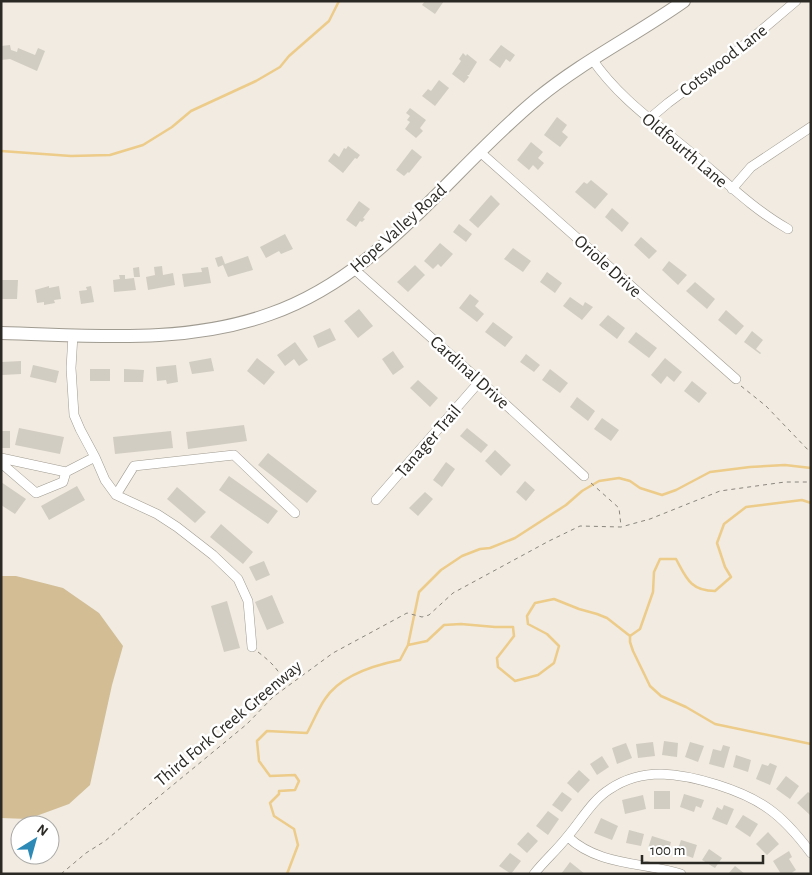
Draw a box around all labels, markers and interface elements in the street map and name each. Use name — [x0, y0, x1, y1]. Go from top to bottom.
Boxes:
street label: Cotswood Lane — [677, 21, 771, 100]
street label: Oldfourth Lane — [638, 110, 730, 191]
street label: Hope Valley Road — [347, 181, 450, 276]
street label: Oriole Drive — [570, 232, 644, 301]
street label: Cardinal Drive — [426, 333, 512, 413]
street label: Tanager Trail — [393, 402, 465, 481]
street label: Third Fork Creek Greenway — [152, 657, 306, 790]
north arrow — [10, 815, 60, 865]
text: N — [34, 822, 50, 839]
scale bar — [642, 832, 763, 864]
text: 100 m — [650, 843, 685, 858]

